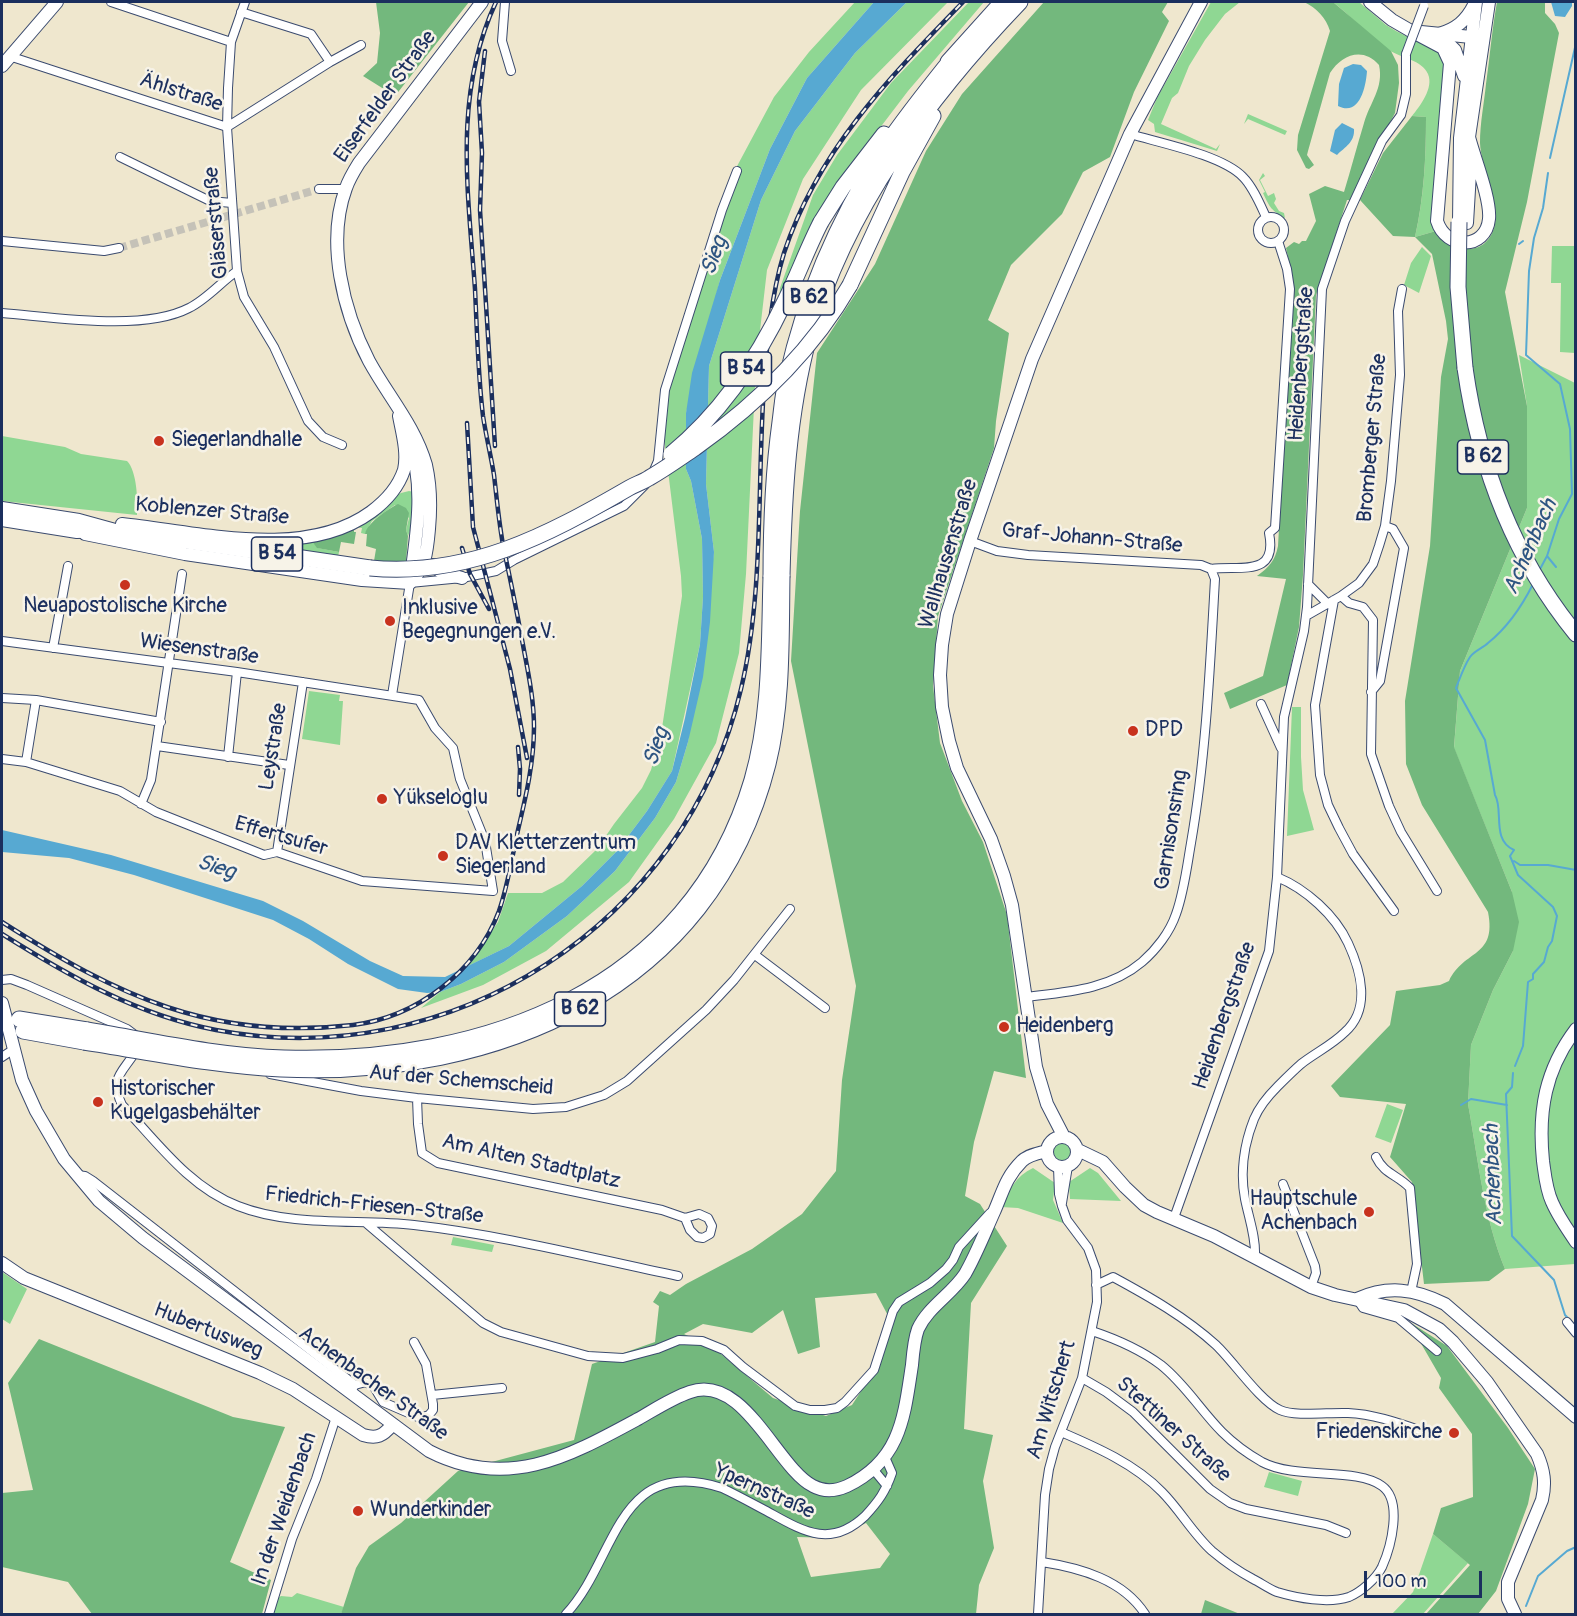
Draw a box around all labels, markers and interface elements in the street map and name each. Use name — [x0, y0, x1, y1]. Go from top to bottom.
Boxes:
street label: Eiserfelder Straße — [330, 26, 442, 168]
street label: Ählstraße — [136, 68, 226, 118]
street label: Gläserstraße — [200, 166, 234, 280]
water label: Sieg — [696, 233, 734, 279]
road number: B 62 — [784, 281, 834, 315]
street label: Heidenbergstraße — [1284, 286, 1320, 442]
road number: B 54 — [720, 352, 771, 386]
street label: Bromberger Straße — [1353, 353, 1393, 523]
place label: Siegerlandhalle — [171, 428, 302, 454]
marker: Siegerlandhalle — [152, 434, 166, 448]
road number: B 62 — [1458, 440, 1508, 474]
street label: Wallhausenstraße — [914, 476, 984, 632]
street label: Koblenzer Straße — [134, 493, 290, 531]
water label: Achenbach — [1498, 495, 1564, 599]
street label: Graf-Johann-Straße — [1001, 519, 1183, 559]
road number: B 54 — [252, 537, 302, 571]
marker: Neuapostolische Kirche — [118, 578, 132, 592]
place label: Neuapostolische Kirche — [23, 594, 227, 620]
place label: Inklusive Begegnungen e.V. — [402, 596, 556, 646]
marker: Inklusive Begegnungen e.V. — [383, 614, 397, 628]
street label: Wiesenstraße — [138, 629, 260, 671]
street label: Leystraße — [255, 702, 293, 792]
place label: DPD — [1145, 718, 1183, 744]
water label: Sieg — [638, 724, 676, 770]
marker: DPD — [1126, 724, 1140, 738]
street label: Garnisonsring — [1150, 768, 1194, 892]
place label: Yükseloglu — [394, 786, 488, 812]
marker: Yükseloglu — [375, 792, 389, 806]
street label: Effertsufer — [232, 812, 330, 862]
place label: DAV Kletterzentrum Siegerland — [455, 831, 636, 881]
water label: Sieg — [194, 849, 238, 887]
marker: DAV Kletterzentrum Siegerland — [436, 849, 450, 863]
street label: Heidenbergstraße — [1188, 939, 1262, 1093]
road number: B 62 — [554, 992, 606, 1026]
place label: Heidenberg — [1016, 1014, 1114, 1040]
marker: Heidenberg — [997, 1020, 1011, 1034]
street label: Auf der Schemscheid — [368, 1060, 554, 1102]
place label: Historischer Kugelgasbehälter — [110, 1077, 261, 1127]
marker: Historischer Kugelgasbehälter — [91, 1095, 105, 1109]
water label: Achenbach — [1479, 1124, 1509, 1226]
street label: Am Alten Stadtplatz — [439, 1129, 623, 1195]
street label: Friedrich-Friesen-Straße — [264, 1182, 484, 1230]
place label: Hauptschule Achenbach — [1250, 1187, 1357, 1237]
marker: Hauptschule Achenbach — [1362, 1205, 1376, 1219]
street label: Hubertusweg — [150, 1298, 266, 1364]
street label: Achenbacher Straße — [293, 1321, 453, 1447]
street label: Am Witschert — [1022, 1338, 1082, 1462]
street label: Stettiner Straße — [1110, 1372, 1236, 1488]
place label: Friedenskirche — [1316, 1420, 1442, 1446]
marker: Friedenskirche — [1447, 1426, 1461, 1440]
street label: In der Weidenbach — [247, 1429, 323, 1589]
street label: Ypernstraße — [710, 1459, 818, 1525]
place label: Wunderkinder — [370, 1498, 491, 1524]
marker: Wunderkinder — [351, 1504, 365, 1518]
scale bar — [1367, 1559, 1486, 1597]
text: 100 m — [1375, 1570, 1427, 1593]

